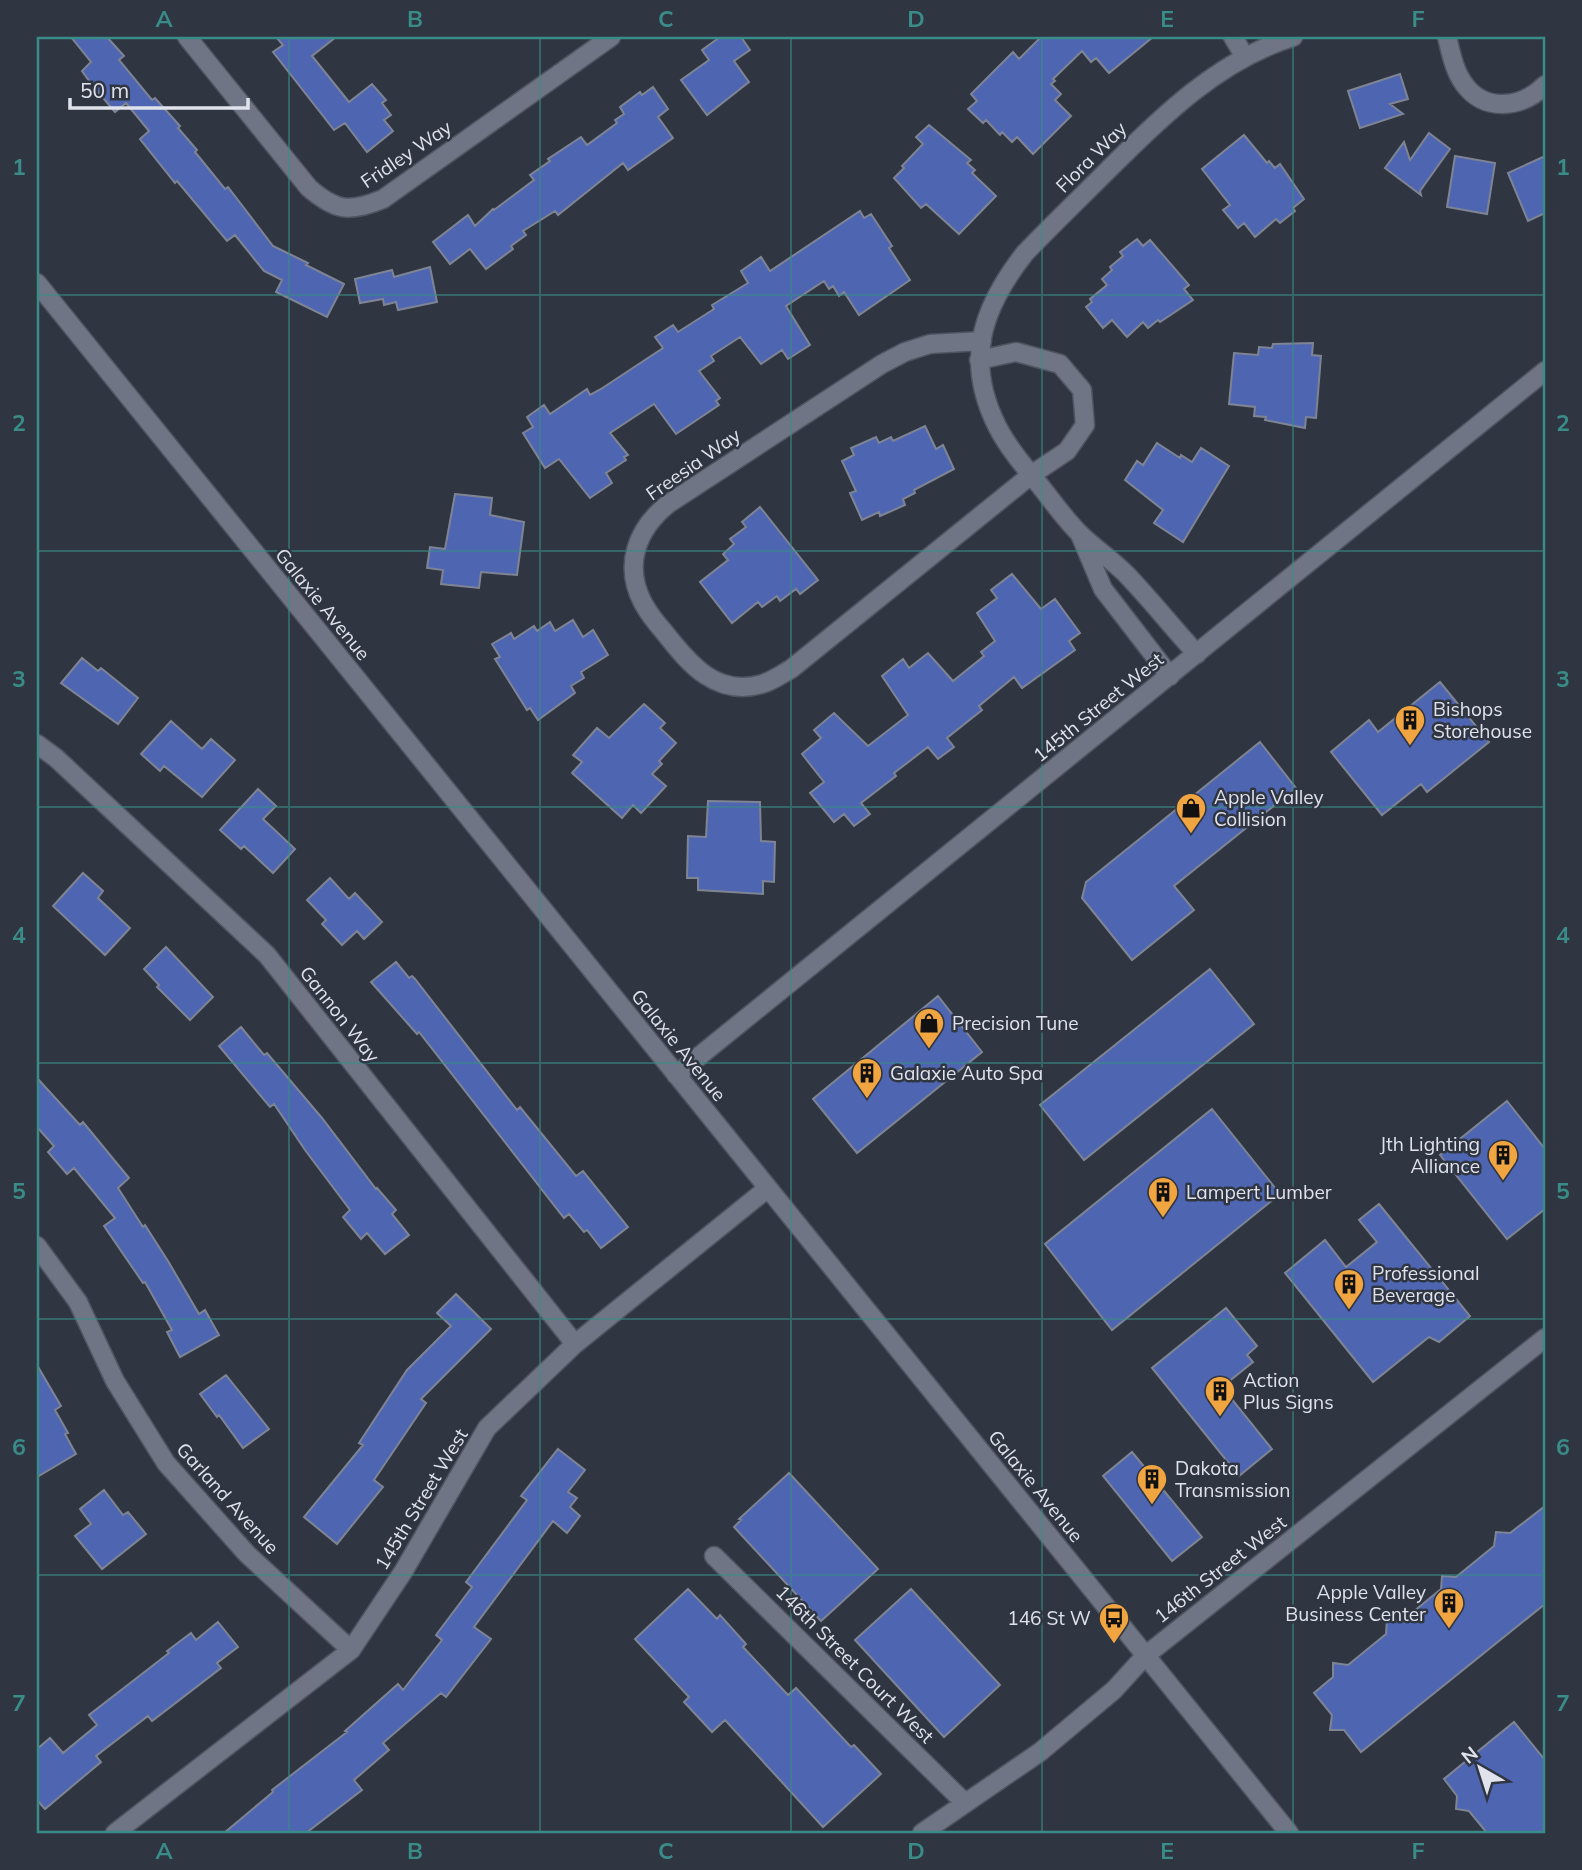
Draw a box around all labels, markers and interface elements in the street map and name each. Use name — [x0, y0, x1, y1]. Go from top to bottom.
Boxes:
text: A — [155, 4, 173, 33]
text: B — [407, 4, 423, 33]
text: C — [658, 4, 674, 33]
text: D — [907, 4, 925, 33]
text: E — [1160, 4, 1174, 33]
text: F — [1411, 4, 1425, 33]
scale bar — [70, 66, 248, 110]
text: 50 m — [80, 77, 129, 103]
street label: Fridley Way — [356, 115, 456, 193]
street label: Flora Way — [1050, 116, 1132, 198]
text: 1 — [12, 152, 26, 181]
text: 1 — [1556, 152, 1570, 181]
text: 2 — [12, 408, 26, 437]
text: 2 — [1556, 408, 1570, 437]
street label: Freesia Way — [641, 423, 745, 505]
street label: Galaxie Avenue — [270, 543, 376, 665]
street label: 145th Street West — [1028, 647, 1168, 767]
text: 3 — [12, 664, 26, 693]
text: 3 — [1556, 664, 1570, 693]
place label: Bishops Storehouse — [1433, 697, 1532, 743]
building icon: Bishops Storehouse — [1393, 703, 1427, 747]
place label: Apple Valley Collision — [1214, 785, 1324, 831]
shop icon: Apple Valley Collision — [1174, 791, 1208, 835]
text: 4 — [12, 920, 26, 949]
text: 4 — [1556, 920, 1570, 949]
street label: Gannon Way — [295, 961, 385, 1067]
street label: Galaxie Avenue — [626, 984, 732, 1106]
shop icon: Precision Tune — [912, 1006, 946, 1050]
place label: Precision Tune — [952, 1011, 1079, 1035]
building icon: Galaxie Auto Spa — [850, 1056, 884, 1100]
place label: Galaxie Auto Spa — [890, 1061, 1043, 1085]
place label: Jth Lighting Alliance — [1380, 1132, 1480, 1178]
building icon: Jth Lighting Alliance — [1486, 1138, 1520, 1182]
building icon: Lampert Lumber — [1146, 1175, 1180, 1219]
text: 5 — [12, 1176, 26, 1205]
text: 5 — [1556, 1176, 1570, 1205]
place label: Lampert Lumber — [1186, 1180, 1332, 1204]
place label: Professional Beverage — [1372, 1261, 1479, 1307]
building icon: Professional Beverage — [1332, 1267, 1366, 1311]
place label: Action Plus Signs — [1243, 1368, 1334, 1414]
building icon: Action Plus Signs — [1203, 1374, 1237, 1418]
street label: 145th Street West — [369, 1424, 473, 1574]
street label: Galaxie Avenue — [983, 1425, 1089, 1547]
text: 6 — [12, 1432, 26, 1461]
text: 6 — [1556, 1432, 1570, 1461]
street label: Garland Avenue — [172, 1437, 284, 1559]
place label: Dakota Transmission — [1175, 1456, 1290, 1502]
building icon: Dakota Transmission — [1135, 1462, 1169, 1506]
street label: 146th Street West — [1149, 1510, 1291, 1628]
street label: 146th Street Court West — [771, 1580, 939, 1748]
place label: Apple Valley Business Center — [1285, 1580, 1426, 1626]
building icon: Apple Valley Business Center — [1432, 1586, 1466, 1630]
bus stop icon: 146 St W — [1097, 1601, 1131, 1645]
place label: 146 St W — [1007, 1606, 1091, 1630]
text: 7 — [12, 1688, 26, 1717]
text: 7 — [1556, 1688, 1570, 1717]
north arrow — [1446, 1734, 1516, 1804]
text: N — [1456, 1741, 1482, 1769]
text: A — [155, 1836, 173, 1865]
text: B — [407, 1836, 423, 1865]
text: C — [658, 1836, 674, 1865]
text: D — [907, 1836, 925, 1865]
text: E — [1160, 1836, 1174, 1865]
text: F — [1411, 1836, 1425, 1865]

